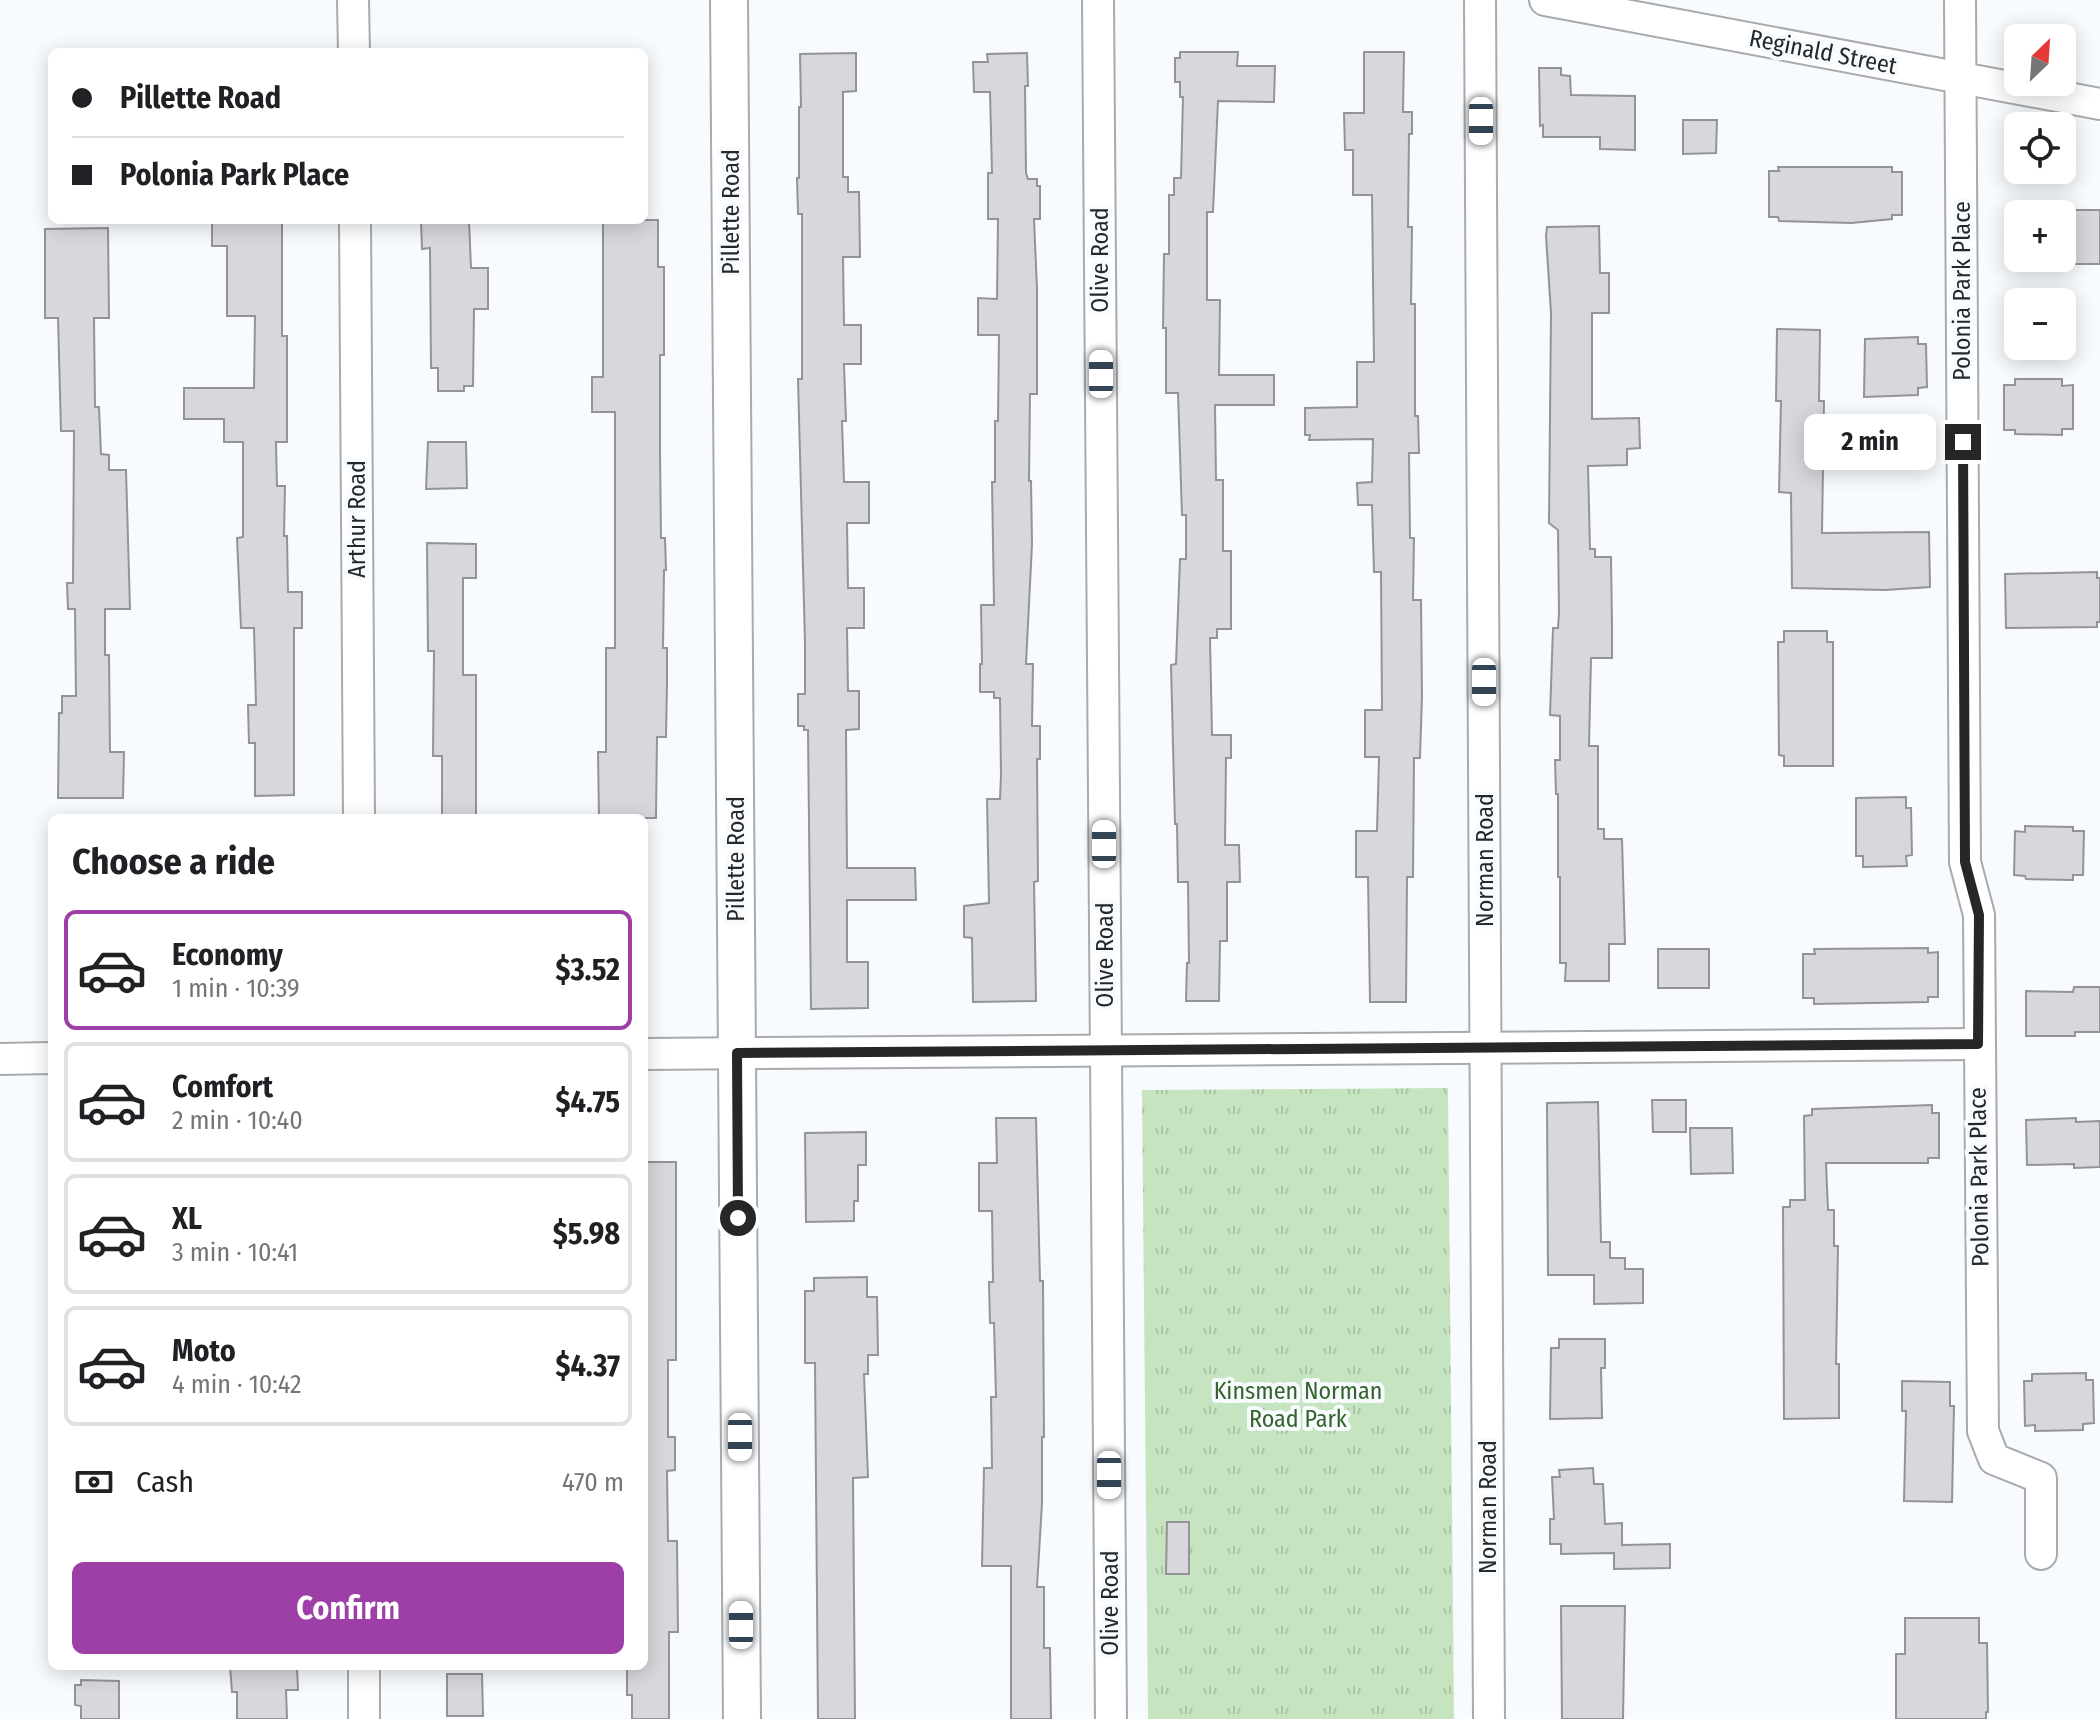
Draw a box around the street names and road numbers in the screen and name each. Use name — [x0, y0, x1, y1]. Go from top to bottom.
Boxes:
street label: Reginald Street — [1747, 24, 1899, 80]
street label: Pillette Road — [717, 149, 745, 275]
street label: Polonia Park Place — [1948, 201, 1976, 381]
street label: Olive Road — [1086, 207, 1114, 313]
street label: Arthur Road — [343, 460, 371, 578]
street label: Norman Road — [1471, 793, 1499, 927]
street label: Pillette Road — [722, 796, 750, 922]
street label: Olive Road — [1091, 902, 1119, 1008]
street label: Polonia Park Place — [1963, 1087, 1995, 1267]
street label: Norman Road — [1474, 1440, 1502, 1574]
street label: Olive Road — [1096, 1550, 1124, 1656]

